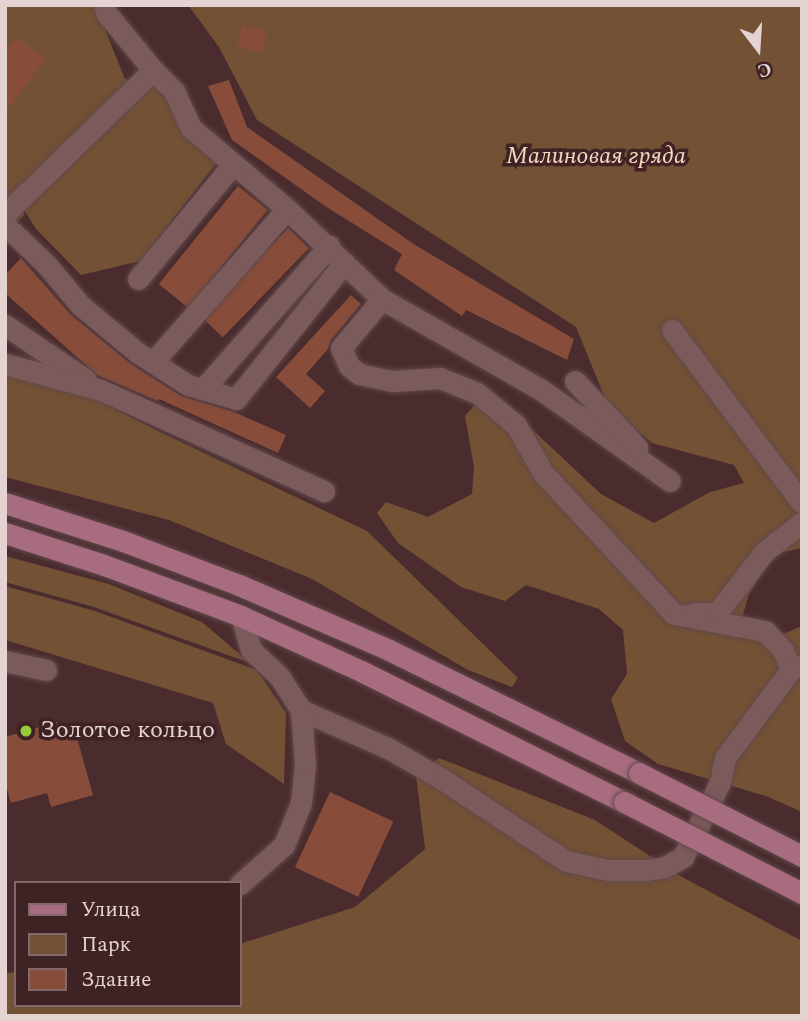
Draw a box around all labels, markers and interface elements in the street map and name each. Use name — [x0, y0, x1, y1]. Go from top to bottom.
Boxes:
north arrow — [723, 14, 793, 84]
text: С — [754, 54, 775, 85]
park label: Малиновая гряда — [506, 143, 686, 171]
place label: Золотое кольцо — [40, 717, 215, 745]
marker: Золотое кольцо — [18, 723, 34, 739]
legend — [14, 881, 242, 1007]
text: Улица — [81, 894, 140, 926]
text: Парк — [81, 929, 131, 961]
text: Здание — [81, 964, 151, 996]

